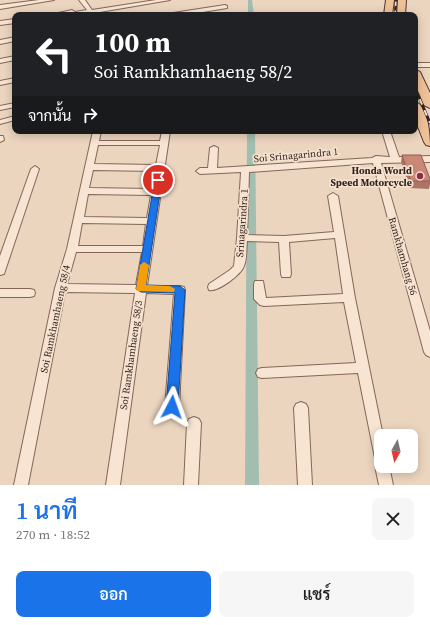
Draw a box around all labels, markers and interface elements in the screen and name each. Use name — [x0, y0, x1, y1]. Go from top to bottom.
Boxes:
text: 100 m — [94, 23, 171, 61]
icon: left — [28, 28, 80, 80]
text: Soi Ramkhamhaeng 58/2 — [94, 59, 292, 84]
icon: right — [79, 104, 101, 126]
text: จากนั้น — [28, 105, 71, 126]
street label: Soi Srinagarindra 1 — [253, 145, 339, 165]
pin — [141, 163, 175, 197]
place label: Honda World Speed Motorcycle — [331, 164, 412, 189]
icon: arrive — [147, 169, 169, 191]
marker: Honda World Speed Motorcycle — [415, 171, 425, 181]
street label: Srinagarindra 1 — [233, 188, 251, 258]
street label: Ramkhamhang 56 — [386, 215, 420, 297]
street label: Soi Ramkhamhaeng 58/4 — [37, 264, 73, 374]
street label: Soi Ramkhamhaeng 58/3 — [117, 300, 145, 410]
position arrow — [151, 386, 193, 428]
north arrow — [374, 429, 418, 473]
map controls — [374, 429, 418, 473]
text: 1 นาที — [16, 494, 78, 527]
button: close — [372, 498, 414, 540]
text: 270 m · 18:52 — [16, 526, 90, 543]
button: ออก — [16, 571, 211, 617]
button: แชร์ — [219, 571, 414, 617]

